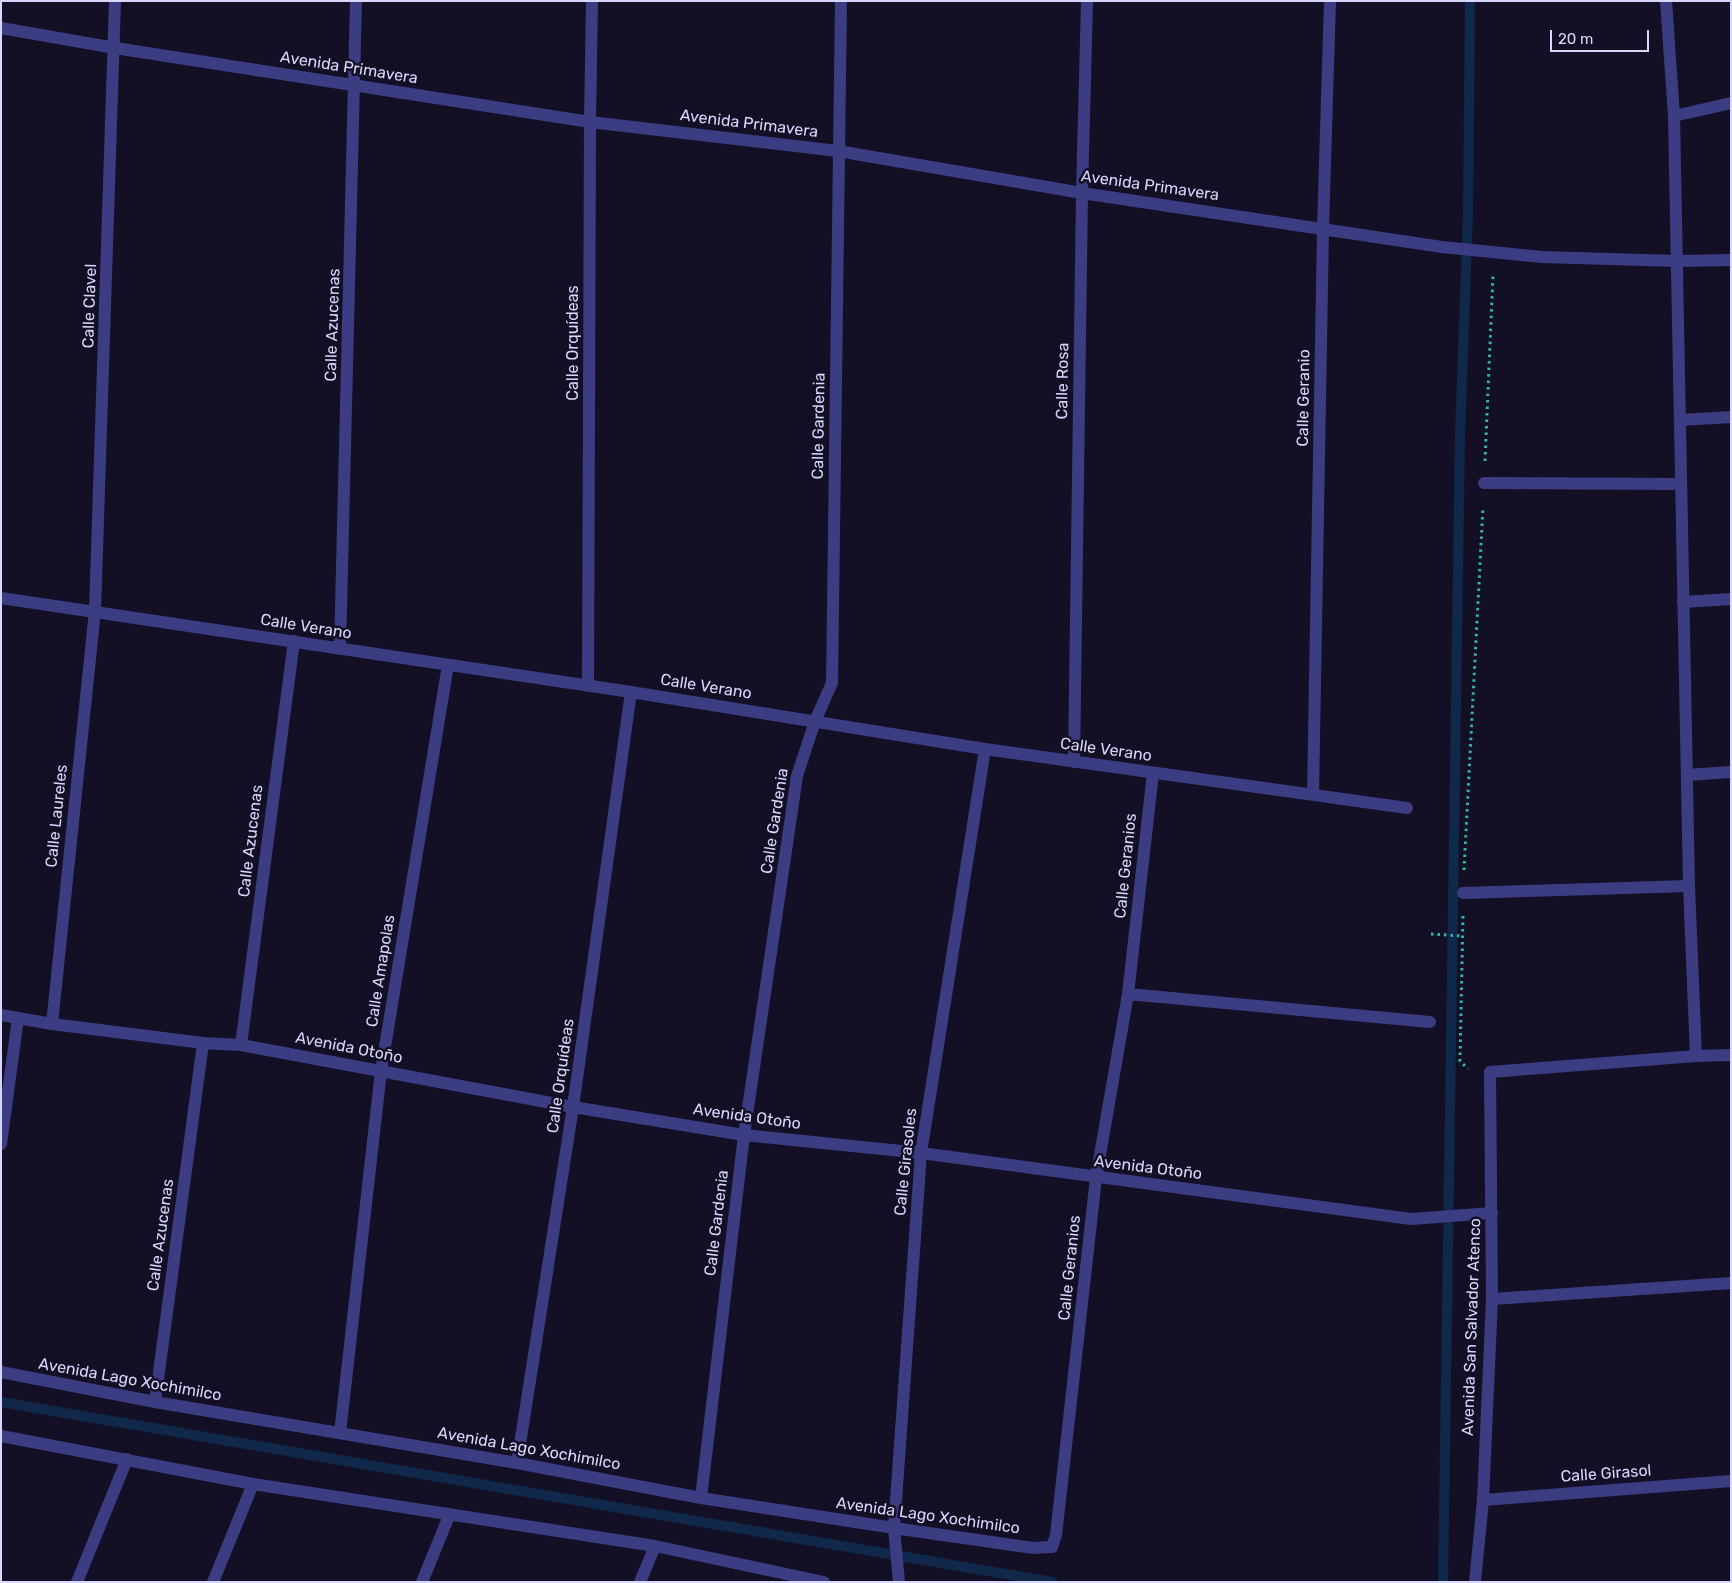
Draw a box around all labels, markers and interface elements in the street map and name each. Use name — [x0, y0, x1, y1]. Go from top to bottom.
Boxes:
scale bar — [1552, 20, 1651, 52]
text: 20 m — [1558, 30, 1593, 48]
street label: Avenida Primavera — [279, 48, 419, 88]
street label: Avenida Primavera — [679, 106, 819, 142]
street label: Avenida Primavera — [1080, 167, 1220, 205]
street label: Calle Clavel — [79, 263, 101, 349]
street label: Calle Azucenas — [321, 268, 345, 382]
street label: Calle Orquídeas — [563, 285, 583, 401]
street label: Calle Rosa — [1053, 342, 1073, 420]
street label: Calle Geranio — [1294, 349, 1314, 447]
street label: Calle Gardenia — [808, 373, 830, 479]
street label: Calle Verano — [259, 610, 353, 644]
street label: Calle Verano — [659, 670, 753, 704]
street label: Calle Verano — [1059, 734, 1153, 766]
street label: Calle Laureles — [42, 764, 72, 868]
street label: Calle Gardenia — [757, 767, 793, 875]
street label: Calle Azucenas — [235, 784, 267, 898]
street label: Calle Geranios — [1111, 812, 1141, 920]
street label: Calle Amapolas — [363, 913, 399, 1029]
street label: Calle Orquídeas — [543, 1018, 579, 1134]
street label: Avenida Otoño — [294, 1028, 404, 1068]
street label: Avenida Otoño — [692, 1100, 802, 1134]
street label: Calle Girasoles — [891, 1107, 921, 1217]
street label: Avenida Otoño — [1093, 1152, 1203, 1184]
street label: Calle Gardenia — [701, 1169, 733, 1277]
street label: Calle Azucenas — [144, 1178, 178, 1292]
street label: Calle Geranios — [1055, 1214, 1085, 1322]
street label: Avenida San Salvador Atenco — [1459, 1218, 1485, 1436]
street label: Avenida Lago Xochimilco — [37, 1354, 223, 1406]
street label: Avenida Lago Xochimilco — [436, 1423, 622, 1475]
street label: Calle Girasol — [1560, 1461, 1652, 1487]
street label: Avenida Lago Xochimilco — [835, 1494, 1021, 1538]

